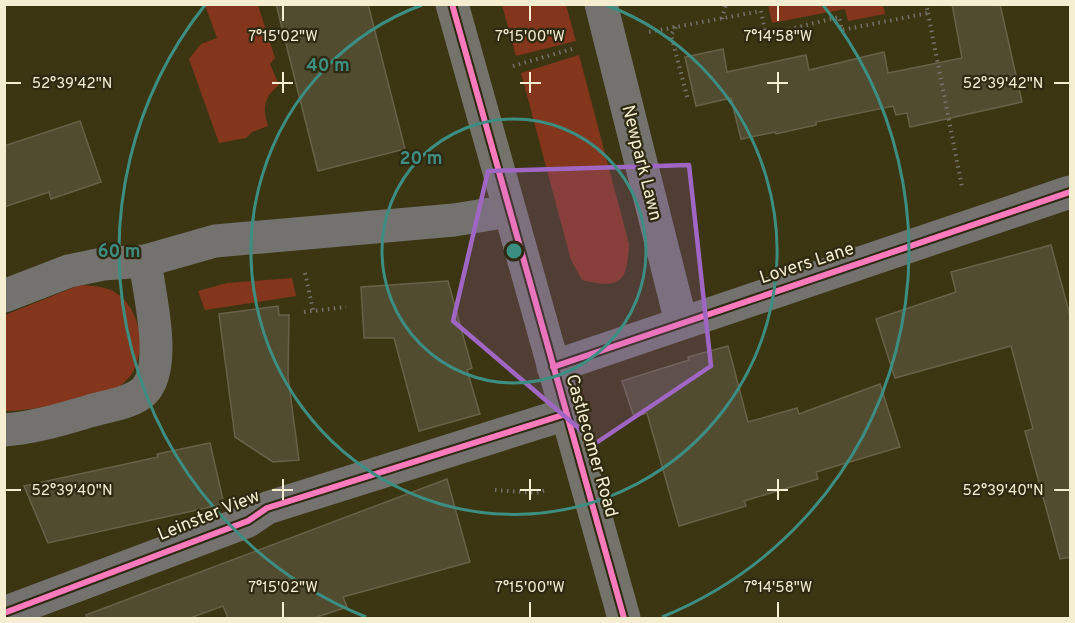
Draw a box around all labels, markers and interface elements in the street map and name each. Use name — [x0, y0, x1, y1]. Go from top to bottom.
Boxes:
text: 7°15'02"W — [248, 28, 318, 47]
text: 7°15'00"W — [495, 28, 565, 47]
text: 7°14'58"W — [744, 28, 812, 47]
text: 40 m — [306, 55, 350, 78]
text: 52°39'42"N — [32, 75, 112, 94]
text: 52°39'42"N — [963, 75, 1043, 94]
street label: Newpark Lawn — [616, 103, 666, 223]
text: 20 m — [399, 148, 443, 171]
street label: Lovers Lane — [757, 238, 857, 290]
text: 60 m — [97, 241, 141, 264]
centre of rings — [504, 241, 524, 261]
street label: Castlecomer Road — [560, 372, 622, 520]
text: 52°39'40"N — [31, 482, 113, 501]
text: 52°39'40"N — [962, 482, 1044, 501]
street label: Leinster View — [154, 485, 264, 547]
text: 7°15'02"W — [248, 579, 318, 598]
text: 7°15'00"W — [495, 579, 565, 598]
text: 7°14'58"W — [744, 579, 812, 598]

